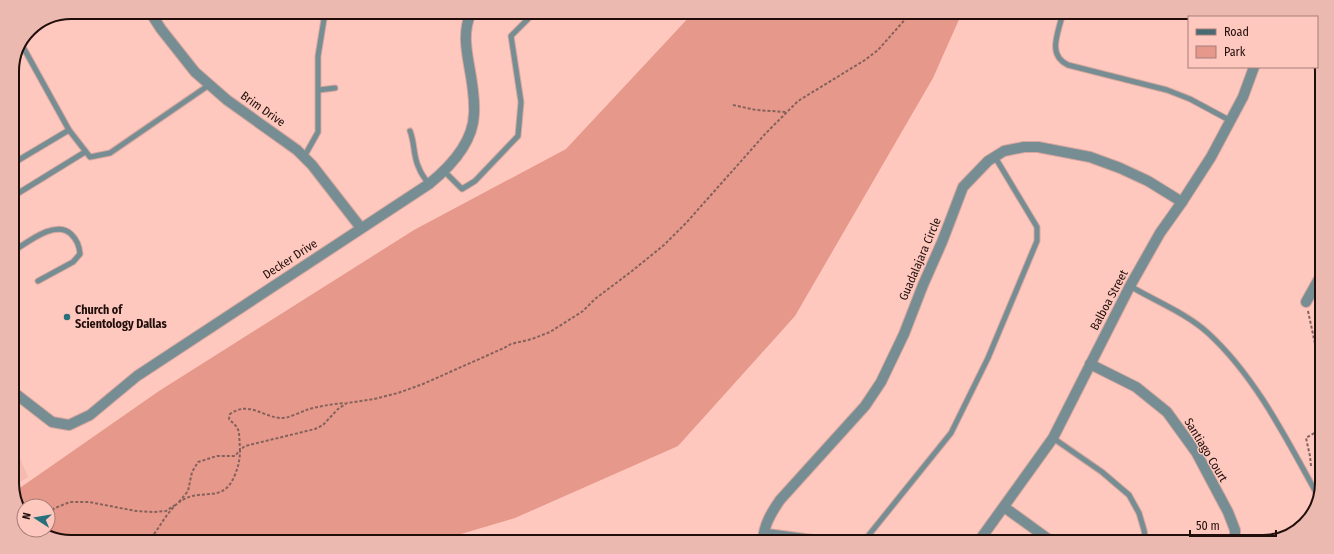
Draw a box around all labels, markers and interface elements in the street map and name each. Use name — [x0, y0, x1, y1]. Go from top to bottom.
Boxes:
legend — [1188, 16, 1318, 68]
text: Road — [1224, 25, 1249, 39]
text: Park — [1224, 45, 1246, 59]
street label: Brim Drive — [238, 89, 288, 129]
street label: Guadalajara Circle — [896, 215, 944, 303]
street label: Decker Drive — [260, 236, 320, 282]
street label: Balboa Street — [1087, 267, 1131, 333]
place label: Church of Scientology Dallas — [75, 303, 167, 331]
marker: Church of Scientology Dallas — [62, 312, 72, 322]
street label: Santiago Court — [1181, 416, 1231, 485]
north arrow — [16, 498, 56, 538]
text: N — [20, 511, 34, 521]
scale bar — [1190, 512, 1276, 538]
text: 50 m — [1196, 519, 1220, 533]

